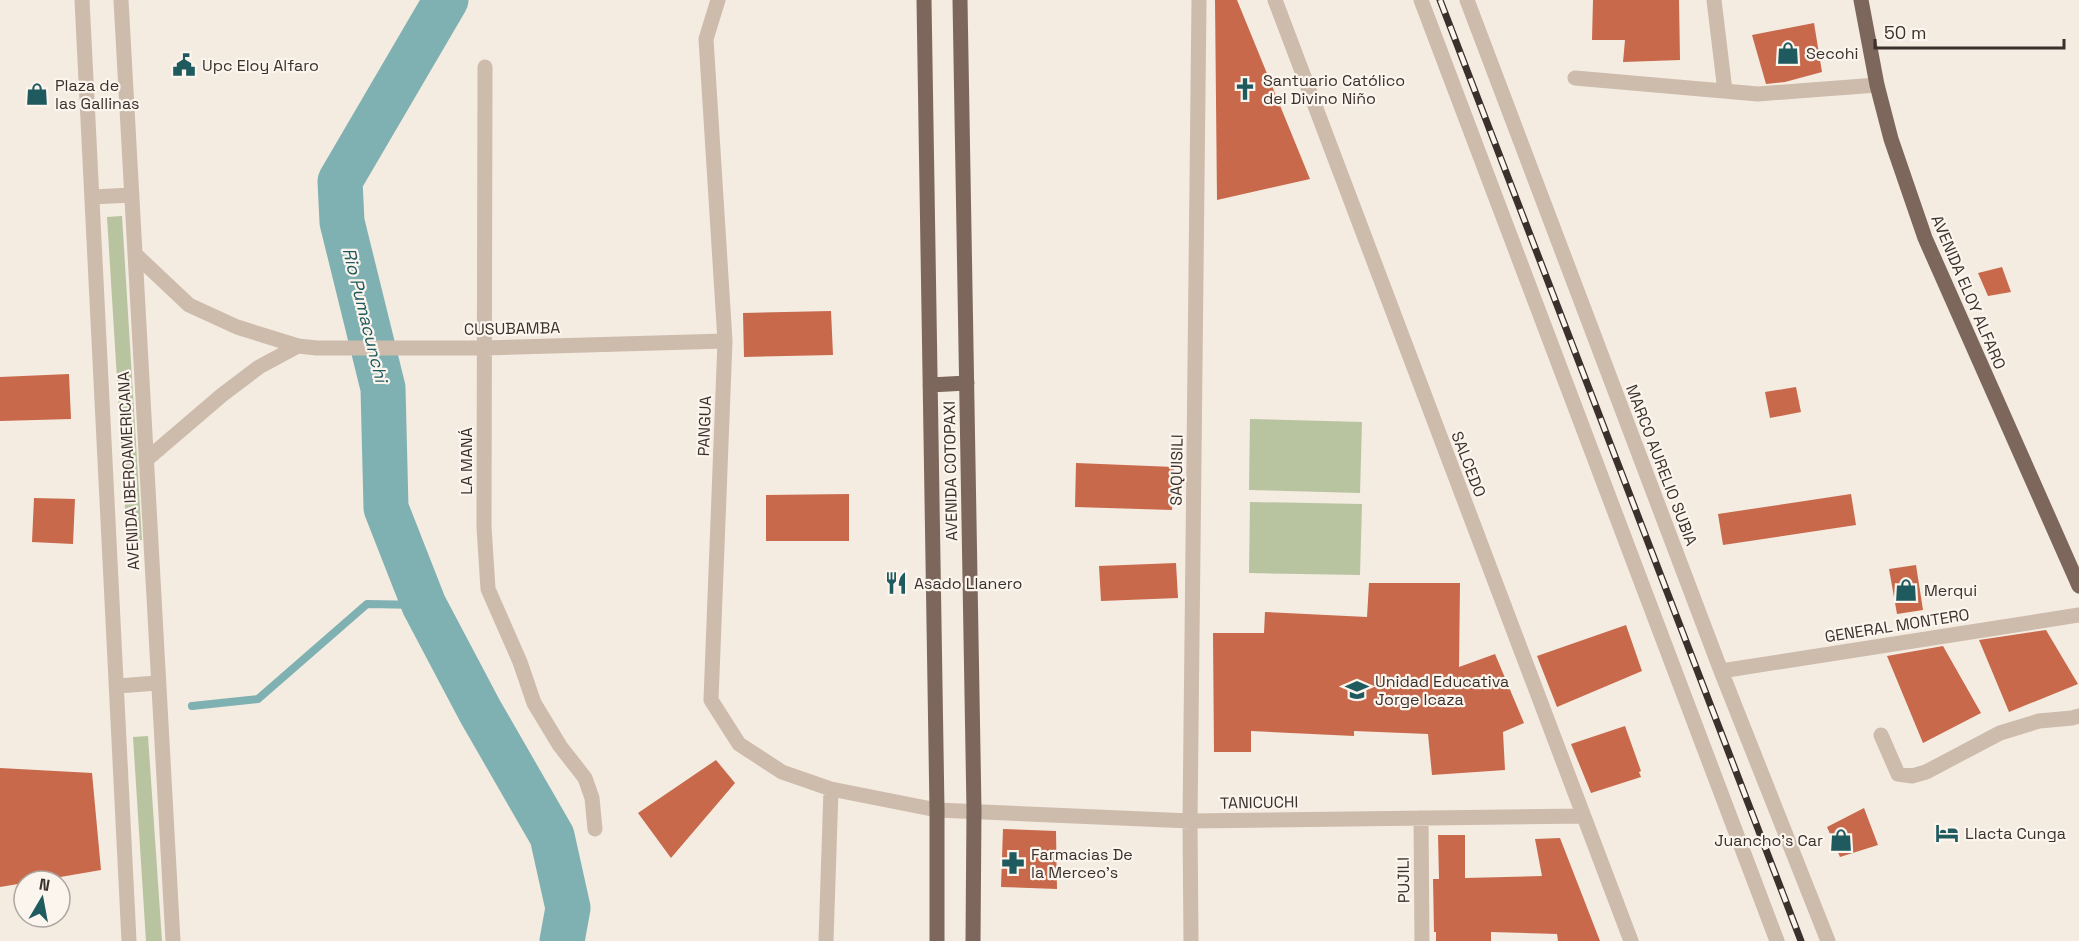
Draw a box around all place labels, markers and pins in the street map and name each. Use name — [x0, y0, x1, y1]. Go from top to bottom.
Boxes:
shop icon: Secohi — [1775, 40, 1801, 66]
place label: Secohi — [1806, 43, 1858, 64]
public building icon: Upc Eloy Alfaro — [171, 52, 197, 78]
place label: Upc Eloy Alfaro — [202, 55, 319, 76]
place label: Santuario Católico del Divino Niño — [1263, 70, 1405, 109]
place label: Plaza de las Gallinas — [55, 75, 140, 114]
church icon: Santuario Católico del Divino Niño — [1232, 76, 1258, 102]
shop icon: Plaza de las Gallinas — [24, 81, 50, 107]
restaurant icon: Asado Llanero — [883, 570, 909, 596]
place label: Asado Llanero — [914, 573, 1023, 594]
shop icon: Merqui — [1893, 577, 1919, 603]
place label: Merqui — [1924, 580, 1977, 601]
place label: Unidad Educativa Jorge Icaza — [1375, 671, 1509, 710]
school or university icon: Unidad Educativa Jorge Icaza — [1344, 677, 1370, 703]
hotel icon: Llacta Cunga — [1934, 820, 1960, 846]
place label: Llacta Cunga — [1965, 823, 2066, 844]
shop icon: Juancho's Car — [1828, 827, 1854, 853]
place label: Juancho's Car — [1714, 830, 1823, 851]
place label: Farmacias De la Merceo's — [1031, 844, 1133, 883]
pharmacy icon: Farmacias De la Merceo's — [1000, 850, 1026, 876]

